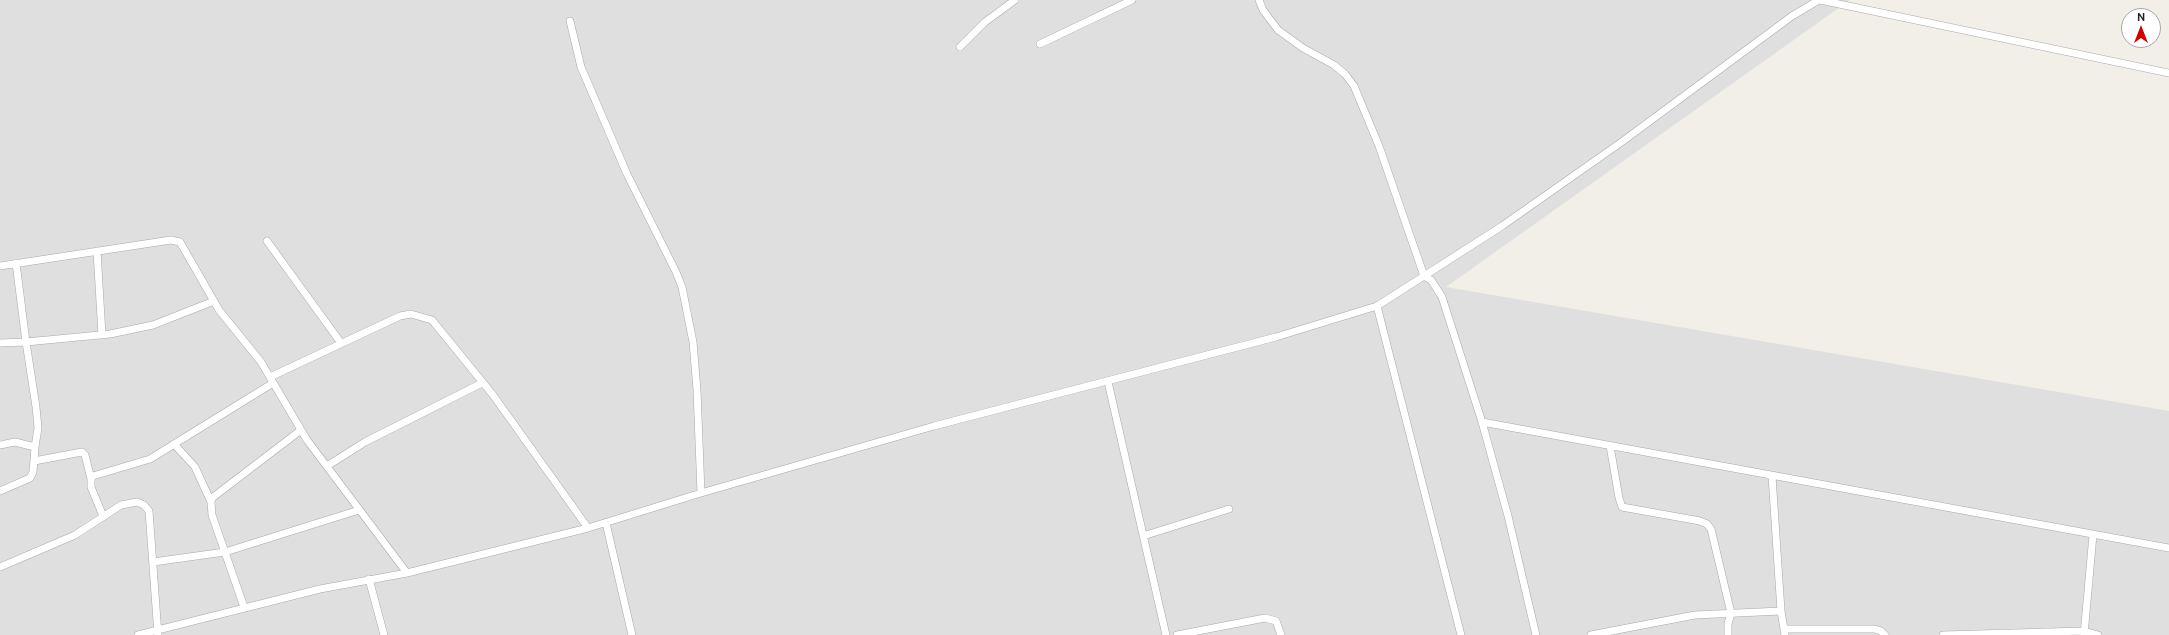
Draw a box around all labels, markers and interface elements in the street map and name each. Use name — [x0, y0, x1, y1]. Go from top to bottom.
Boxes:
north arrow — [2121, 8, 2161, 48]
text: N — [2137, 11, 2145, 23]

